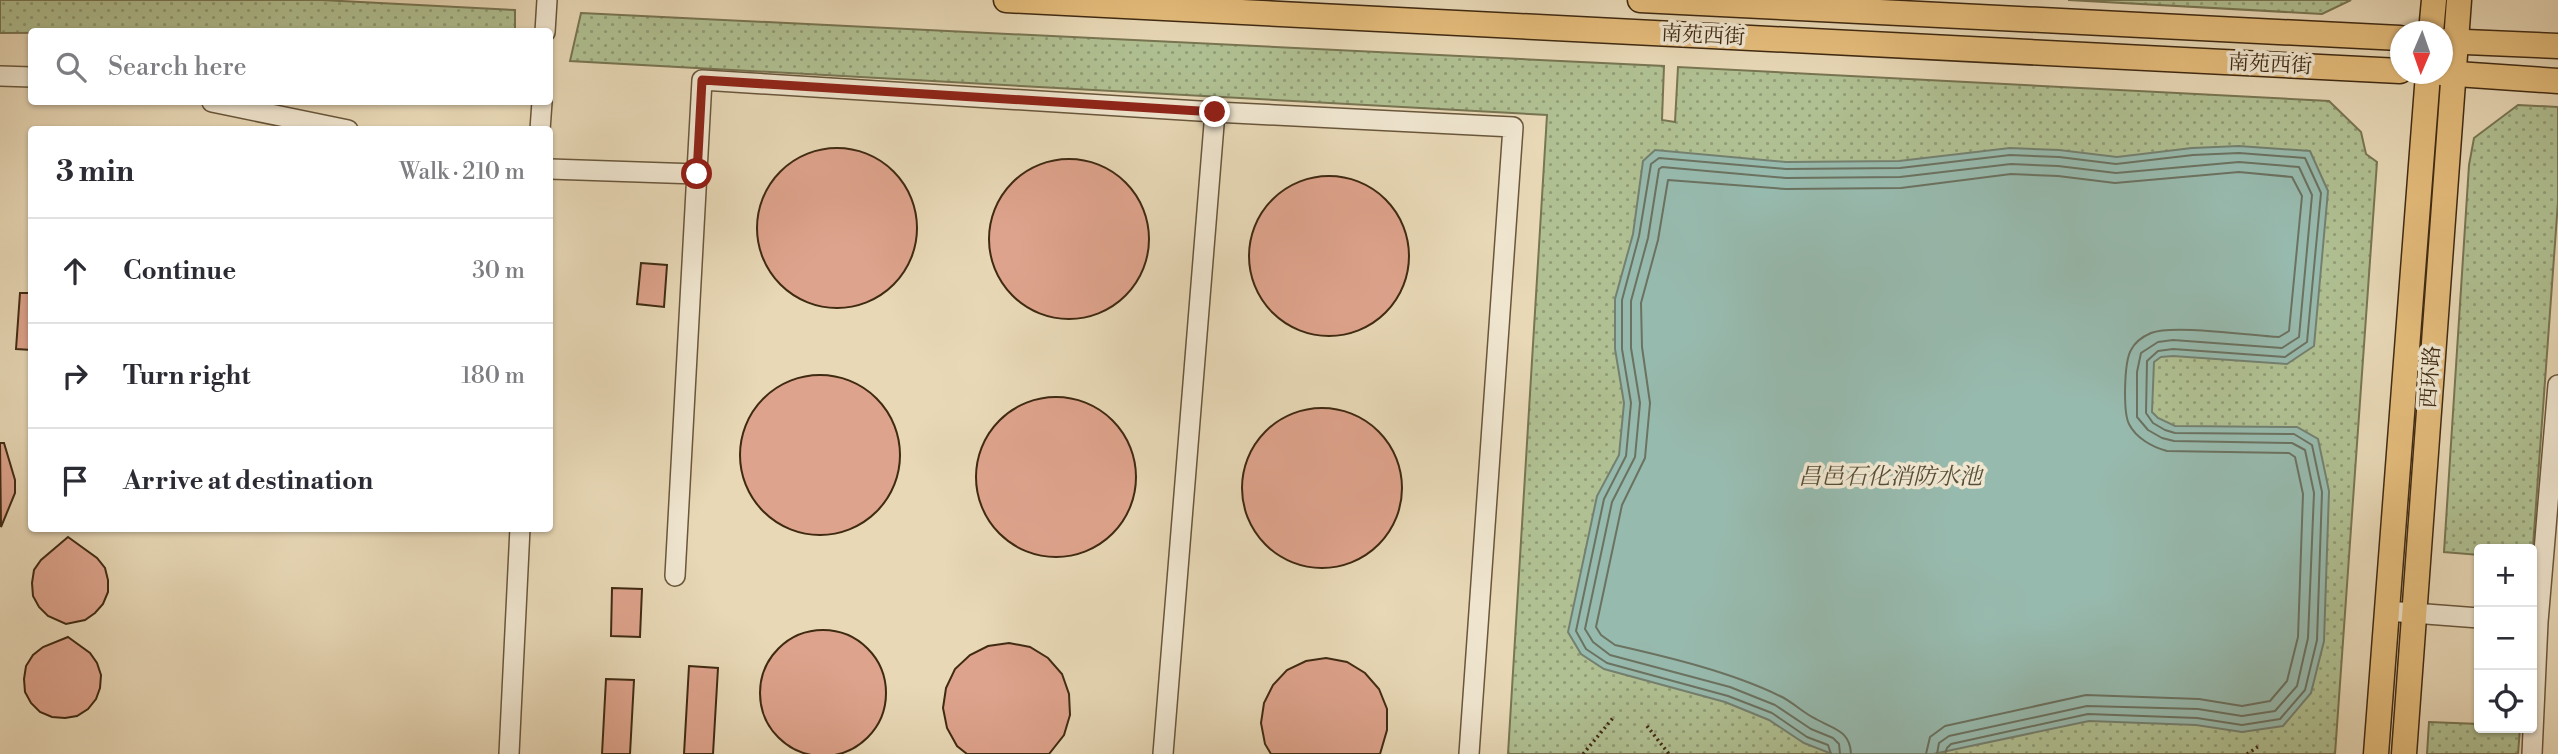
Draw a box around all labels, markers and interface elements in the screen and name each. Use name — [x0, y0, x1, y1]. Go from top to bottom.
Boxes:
street label: 南苑西街 — [1660, 21, 1746, 51]
north arrow — [2390, 21, 2453, 84]
search box — [28, 28, 553, 105]
icon: search — [52, 48, 90, 86]
street label: 南苑西街 — [2227, 50, 2313, 80]
text: Search here — [108, 51, 247, 83]
route end — [1199, 96, 1230, 127]
text: 3 min — [56, 153, 134, 191]
text: Walk · 210 m — [399, 158, 525, 186]
route start — [681, 158, 712, 189]
icon: ahead — [56, 252, 94, 290]
text: Continue — [123, 255, 236, 287]
text: 30 m — [472, 257, 525, 285]
street label: 西环路 — [2416, 345, 2446, 409]
icon: right — [56, 357, 94, 395]
text: Turn right — [123, 360, 251, 392]
text: 180 m — [461, 362, 525, 390]
icon: arrive — [56, 462, 94, 500]
water label: 昌邑石化消防水池 — [1798, 463, 1985, 491]
text: Arrive at destination — [123, 465, 373, 497]
map controls — [2474, 544, 2537, 733]
button: + — [2474, 544, 2537, 607]
button: − — [2474, 607, 2537, 670]
button: locate — [2474, 670, 2537, 733]

